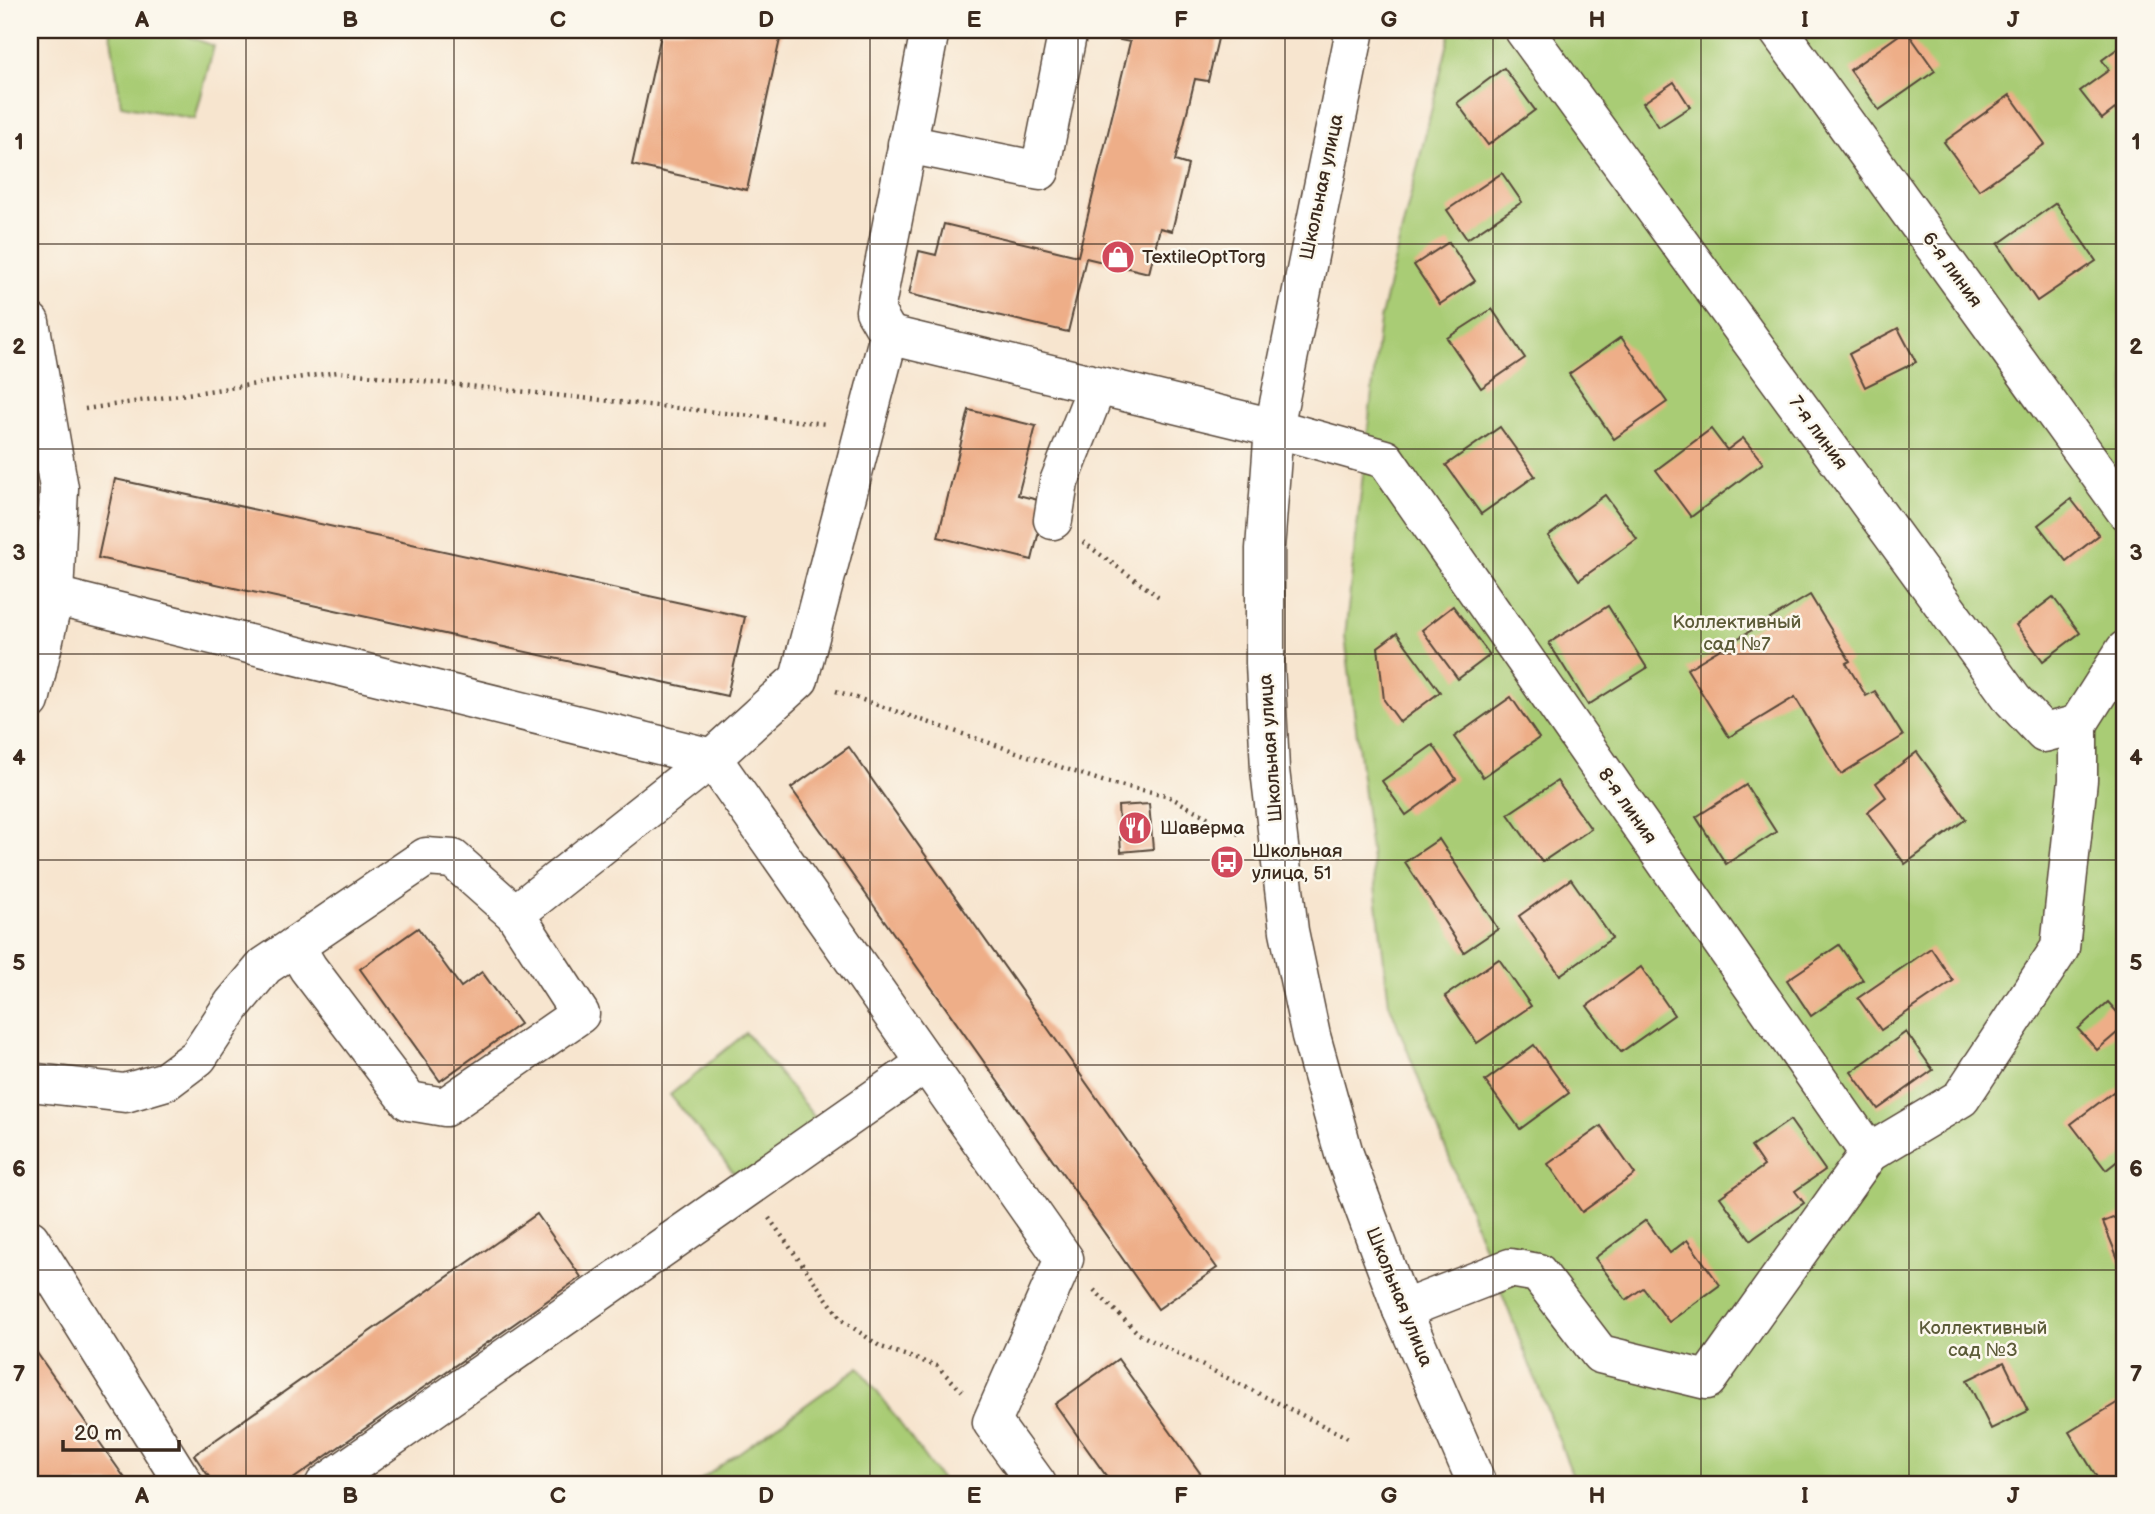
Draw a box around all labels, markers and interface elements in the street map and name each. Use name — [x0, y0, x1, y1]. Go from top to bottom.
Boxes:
text: A — [134, 6, 150, 34]
text: B — [342, 6, 358, 34]
text: C — [550, 6, 566, 34]
text: D — [758, 6, 774, 34]
text: E — [967, 6, 982, 34]
text: F — [1174, 6, 1188, 34]
text: G — [1381, 6, 1398, 34]
text: H — [1588, 6, 1606, 34]
text: I — [1801, 6, 1809, 34]
text: J — [2007, 6, 2020, 34]
street label: Школьная улица — [1295, 112, 1349, 262]
text: 1 — [14, 128, 24, 156]
text: 1 — [2131, 128, 2141, 156]
street label: 6-я линия — [1917, 228, 1987, 312]
shop icon: TextileOptTorg — [1099, 238, 1137, 276]
place label: TextileOptTorg — [1142, 246, 1266, 269]
text: 2 — [12, 333, 26, 361]
text: 2 — [2129, 333, 2143, 361]
street label: 7-я линия — [1784, 392, 1852, 474]
text: 3 — [12, 539, 26, 567]
text: 3 — [2129, 539, 2143, 567]
park label: Коллективный сад №7 — [1673, 611, 1801, 656]
street label: Школьная улица — [1254, 673, 1288, 823]
text: 4 — [12, 744, 26, 772]
text: 4 — [2129, 744, 2143, 772]
street label: 8-я линия — [1593, 764, 1661, 848]
restaurant icon: Шаверма — [1116, 809, 1154, 847]
place label: Шаверма — [1160, 817, 1245, 840]
place label: Школьная улица, 51 — [1252, 840, 1343, 885]
bus stop icon: Школьная улица, 51 — [1208, 843, 1246, 881]
text: 5 — [12, 949, 26, 977]
text: 5 — [2129, 949, 2143, 977]
text: 6 — [12, 1155, 26, 1183]
text: 6 — [2129, 1155, 2143, 1183]
street label: Школьная улица — [1361, 1224, 1437, 1370]
park label: Коллективный сад №3 — [1919, 1317, 2047, 1362]
text: 7 — [13, 1360, 26, 1388]
text: 7 — [2130, 1360, 2143, 1388]
scale bar — [63, 1409, 178, 1453]
text: 20 m — [74, 1421, 122, 1446]
text: A — [134, 1482, 150, 1510]
text: B — [342, 1482, 358, 1510]
text: C — [550, 1482, 566, 1510]
text: D — [758, 1482, 774, 1510]
text: E — [967, 1482, 982, 1510]
text: F — [1174, 1482, 1188, 1510]
text: G — [1381, 1482, 1398, 1510]
text: H — [1588, 1482, 1606, 1510]
text: I — [1801, 1482, 1809, 1510]
text: J — [2007, 1482, 2020, 1510]

